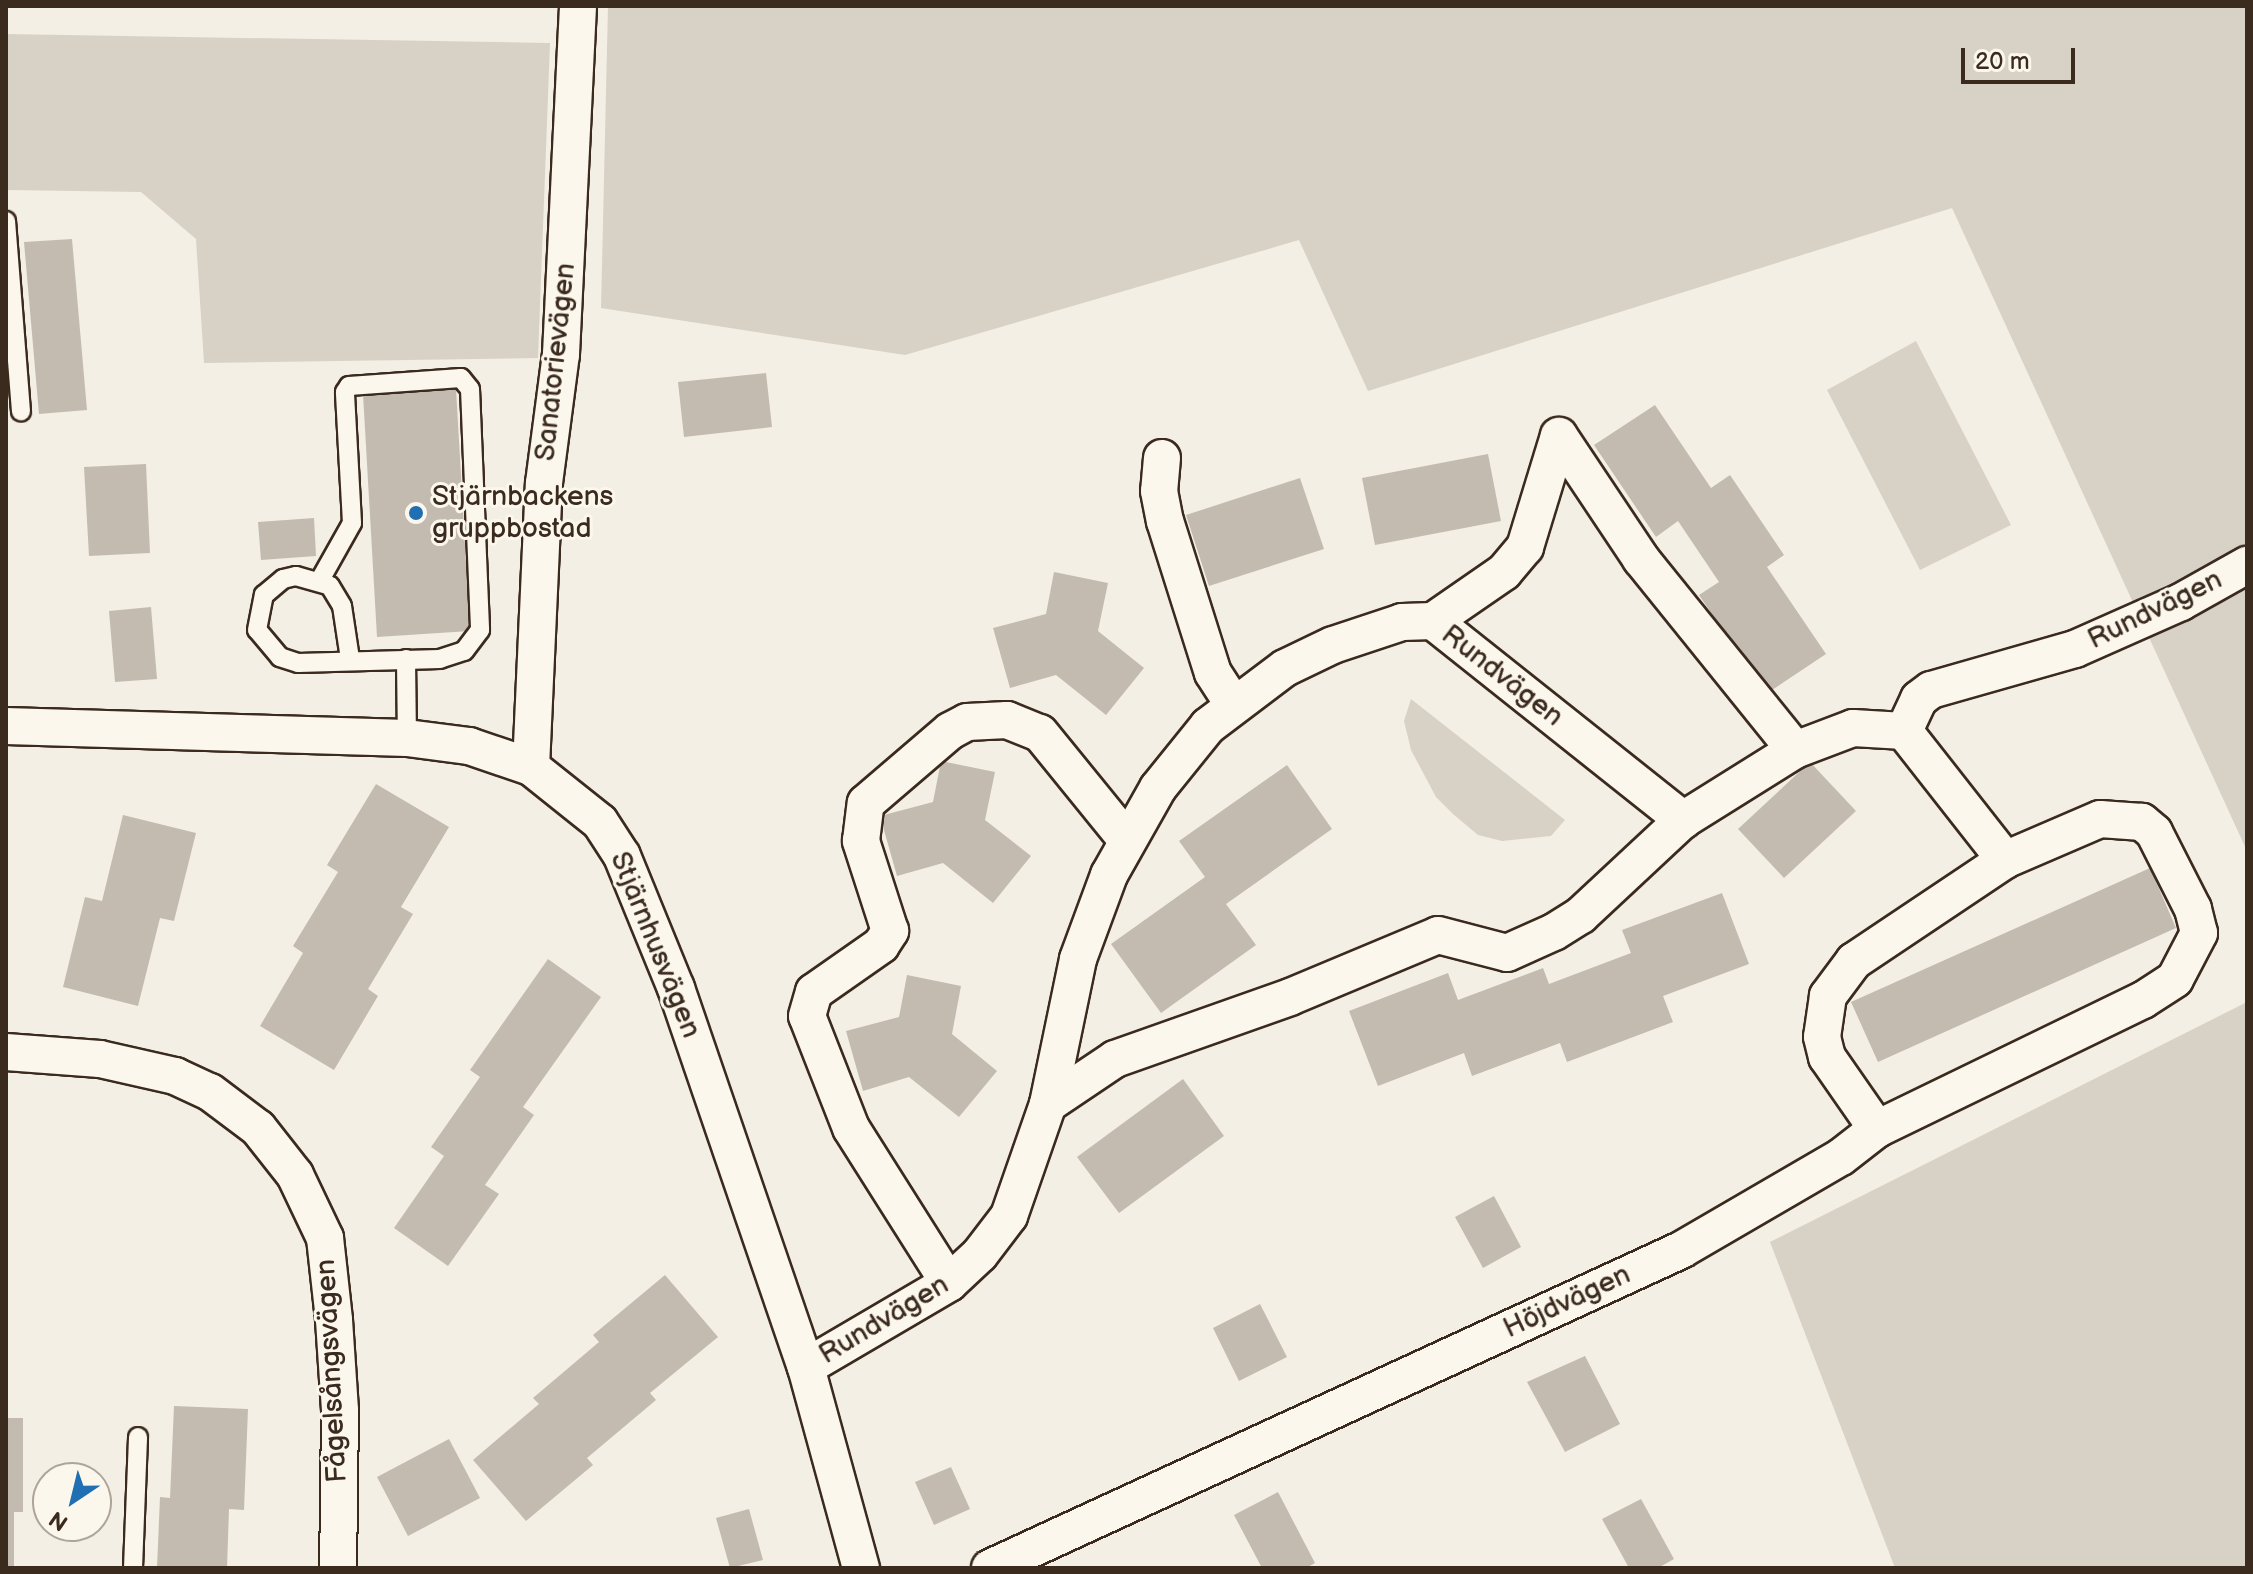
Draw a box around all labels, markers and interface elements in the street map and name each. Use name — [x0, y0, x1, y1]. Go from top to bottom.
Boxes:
scale bar — [1965, 32, 2079, 82]
text: 20 m — [1975, 47, 2030, 76]
street label: Sanatorievägen — [529, 261, 583, 463]
place label: Stjärnbackens gruppbostad — [432, 480, 613, 546]
marker: Stjärnbackens gruppbostad — [407, 504, 425, 522]
street label: Rundvägen — [2083, 563, 2227, 657]
street label: Rundvägen — [1435, 618, 1569, 734]
street label: Stjärnhusvägen — [602, 847, 708, 1043]
street label: Fågelsångsvägen — [309, 1258, 355, 1484]
street label: Höjdvägen — [1498, 1258, 1636, 1346]
street label: Rundvägen — [813, 1268, 955, 1372]
north arrow — [32, 1462, 112, 1542]
text: N — [45, 1505, 74, 1536]

